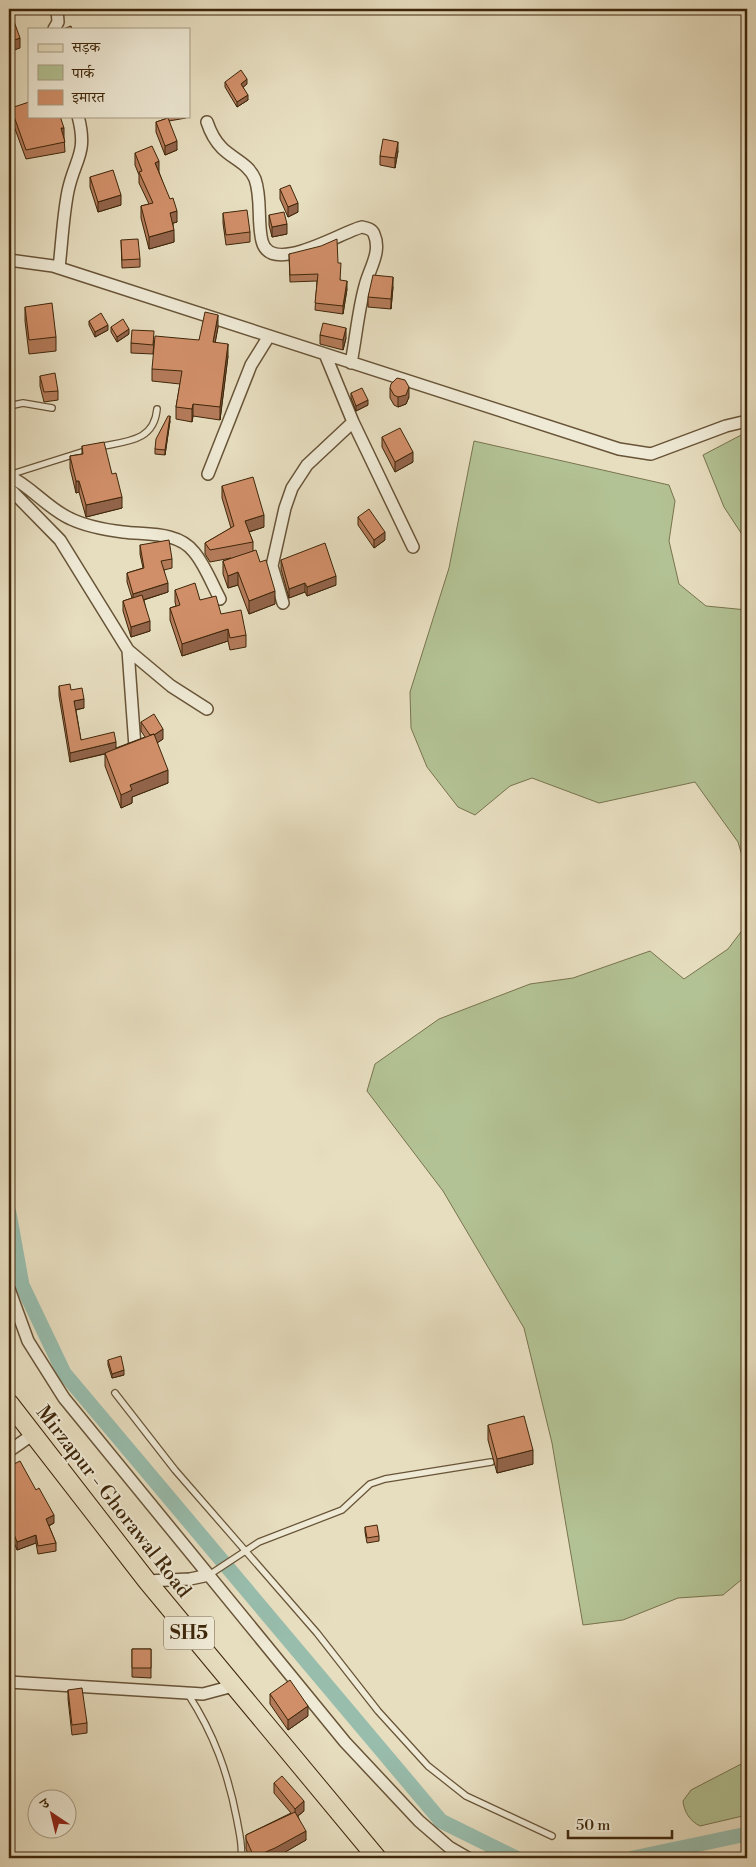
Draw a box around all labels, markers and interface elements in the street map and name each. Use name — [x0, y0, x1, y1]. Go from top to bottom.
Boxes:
legend — [28, 28, 190, 118]
text: सड़क — [71, 38, 101, 57]
text: पार्क — [71, 64, 95, 83]
text: इमारत — [71, 88, 106, 107]
street label: Mirzapur - Ghorawal Road — [30, 1401, 196, 1604]
road number: SH5 — [164, 1616, 214, 1650]
north arrow — [28, 1790, 78, 1840]
text: उ — [36, 1794, 54, 1814]
scale bar — [568, 1807, 672, 1839]
text: 50 m — [576, 1816, 610, 1835]

